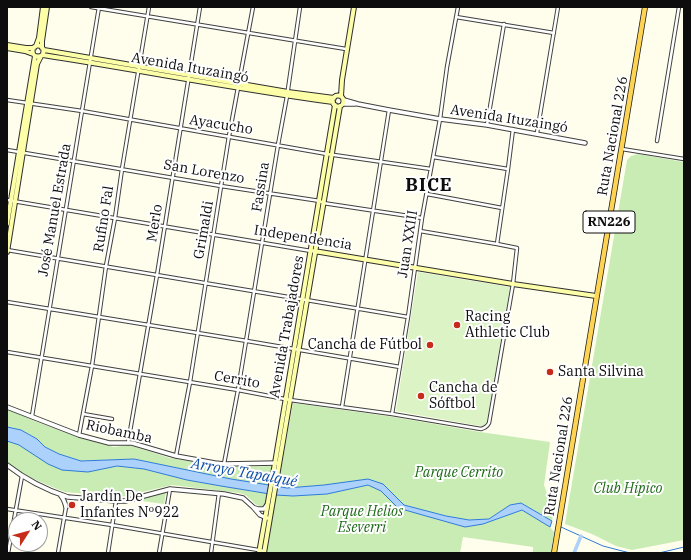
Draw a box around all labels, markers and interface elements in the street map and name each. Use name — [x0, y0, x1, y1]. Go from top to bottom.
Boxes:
street label: Avenida Ituzaingó — [130, 49, 250, 87]
street label: Ruta Nacional 226 — [594, 75, 632, 197]
street label: Avenida Ituzaingó — [449, 101, 569, 137]
street label: Ayacucho — [188, 112, 254, 138]
street label: José Manuel Estrada — [35, 142, 75, 278]
street label: San Lorenzo — [162, 157, 246, 187]
street label: Fassina — [249, 161, 273, 213]
district label: BICE — [405, 175, 453, 197]
street label: Rufino Fal — [90, 185, 118, 253]
street label: Grimaldi — [191, 200, 217, 260]
street label: Merlo — [144, 203, 166, 243]
street label: Juan XXIII — [394, 209, 422, 279]
road number: RN226 — [583, 211, 635, 233]
street label: Independencia — [253, 222, 353, 254]
street label: Avenida Trabajadores — [266, 254, 308, 400]
place label: Racing Athletic Club — [465, 309, 550, 342]
marker: Racing Athletic Club — [452, 320, 462, 330]
place label: Cancha de Fútbol — [308, 337, 422, 353]
marker: Cancha de Fútbol — [425, 340, 435, 350]
place label: Santa Silvina — [558, 364, 644, 380]
marker: Santa Silvina — [545, 367, 555, 377]
street label: Cerrito — [213, 368, 261, 392]
place label: Cancha de Sóftbol — [429, 380, 497, 412]
marker: Cancha de Sóftbol — [416, 391, 426, 401]
street label: Ruta Nacional 226 — [541, 395, 577, 517]
street label: Riobamba — [84, 417, 154, 447]
water label: Arroyo Tapalqué — [190, 455, 298, 491]
park label: Parque Cerrito — [415, 465, 503, 481]
park label: Club Hípico — [593, 481, 663, 497]
place label: Jardín De Infantes Nº922 — [80, 489, 179, 522]
marker: Jardín De Infantes Nº922 — [67, 500, 77, 510]
park label: Parque Helios Eseverri — [321, 504, 403, 536]
north arrow — [8, 512, 48, 552]
text: N — [29, 518, 45, 533]

